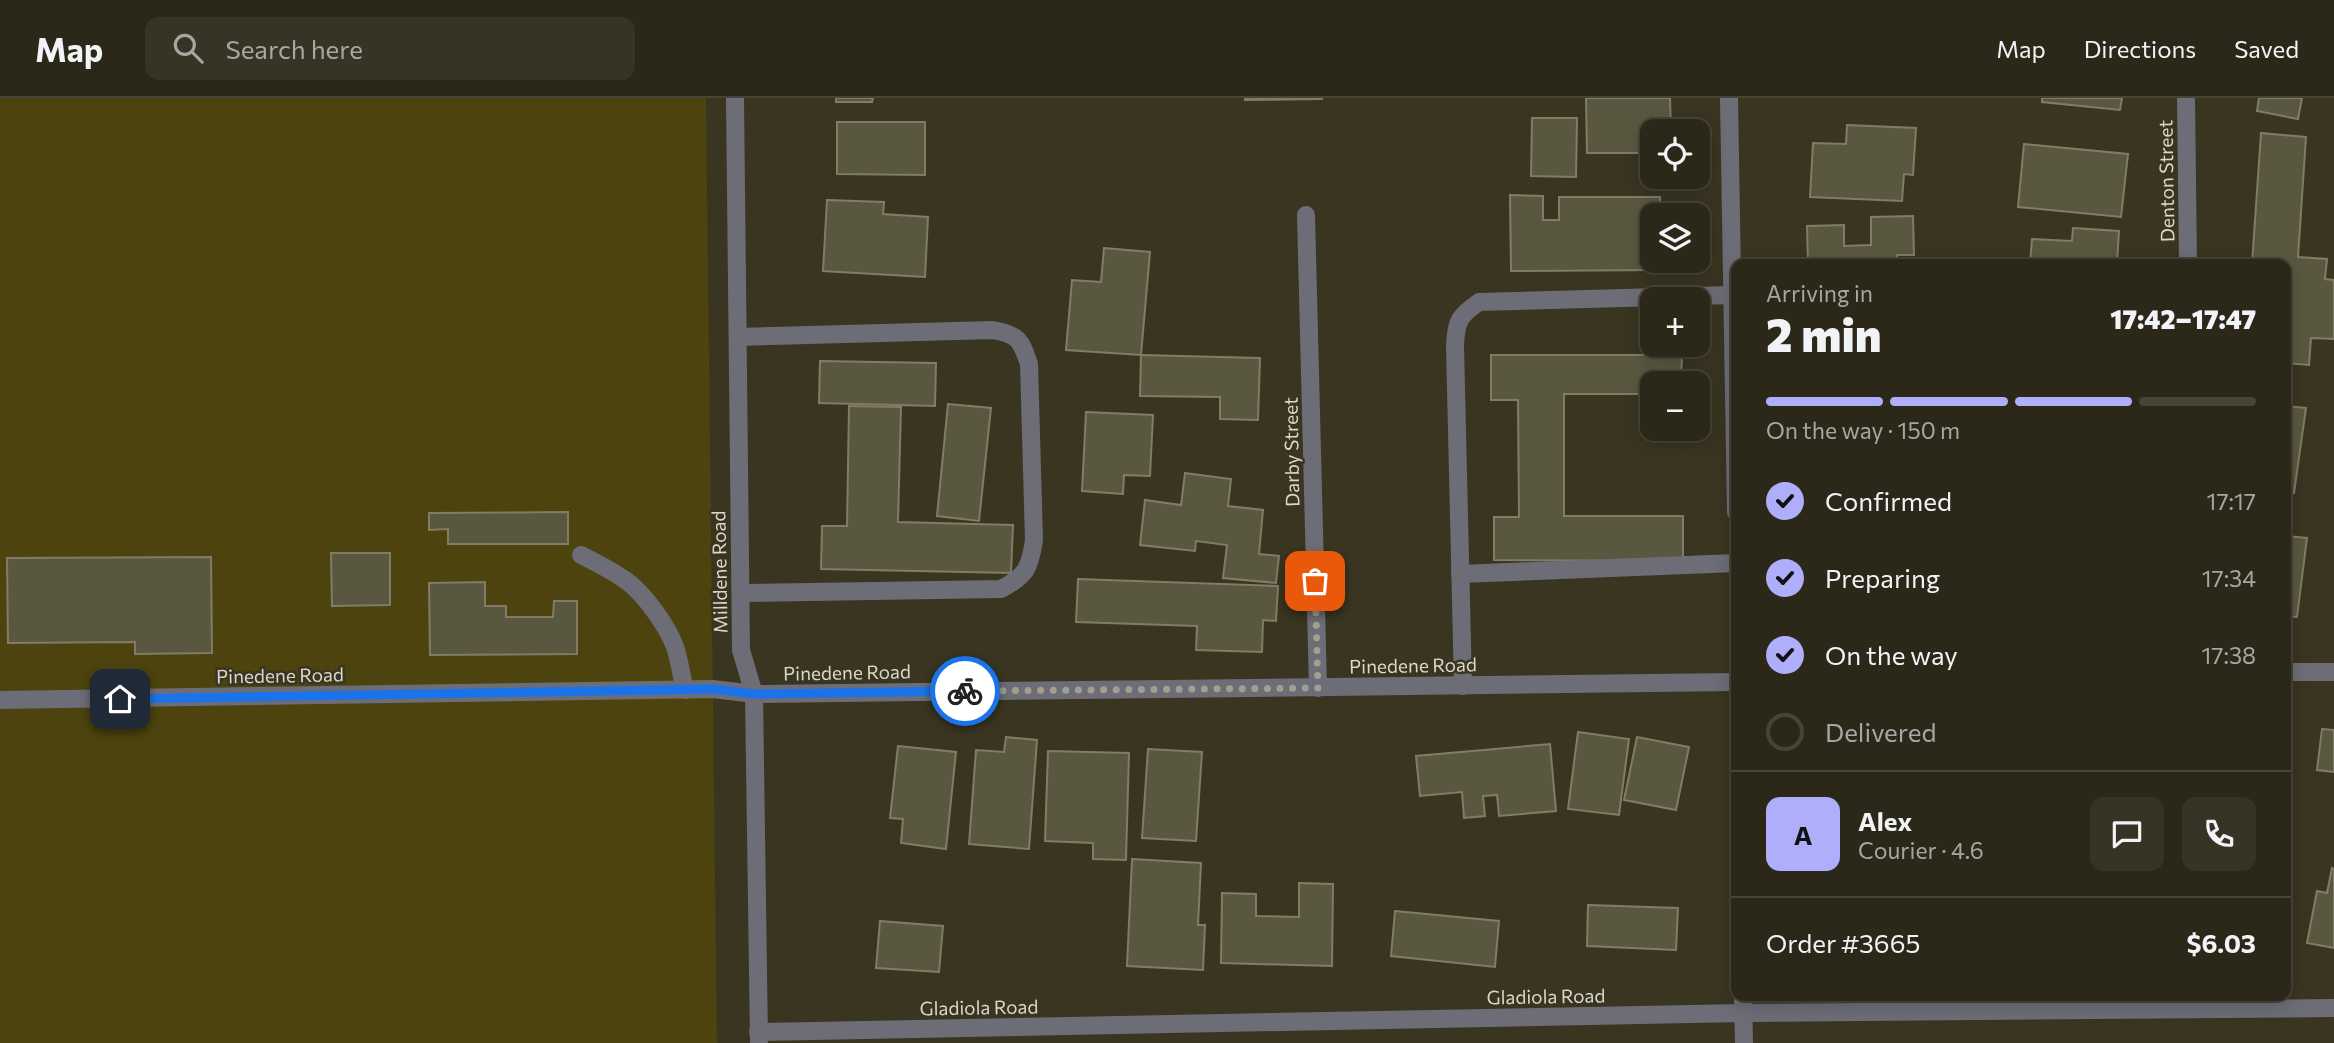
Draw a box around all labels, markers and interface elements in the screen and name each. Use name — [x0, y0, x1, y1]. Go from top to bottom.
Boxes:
search box — [145, 17, 635, 80]
text: Map — [35, 28, 103, 69]
icon: search — [169, 29, 207, 67]
text: Search here — [225, 33, 363, 64]
text: Map — [1996, 34, 2046, 63]
text: Directions — [2084, 34, 2196, 63]
text: Saved — [2234, 34, 2299, 63]
map controls — [1640, 119, 1710, 441]
button: locate — [1640, 119, 1710, 189]
street label: Denton Street — [2153, 120, 2179, 242]
button: layers — [1640, 203, 1710, 273]
text: Arriving in — [1766, 279, 1873, 307]
button: + — [1640, 287, 1710, 357]
text: 17:42–17:47 — [2110, 303, 2256, 334]
text: 2 min — [1766, 305, 1882, 361]
button: − — [1640, 371, 1710, 441]
street label: Darby Street — [1279, 397, 1303, 507]
text: On the way · 150 m — [1766, 416, 1960, 444]
icon: check — [1766, 482, 1804, 520]
text: Confirmed — [1825, 485, 1952, 516]
text: 17:17 — [2207, 487, 2256, 515]
street label: Milldene Road — [706, 510, 732, 634]
pin — [1285, 551, 1345, 611]
icon: check — [1766, 559, 1804, 597]
icon: bag — [1296, 562, 1334, 600]
text: Preparing — [1825, 562, 1940, 593]
text: 17:34 — [2202, 564, 2256, 592]
icon: check — [1766, 636, 1804, 674]
text: On the way — [1825, 639, 1958, 670]
text: 17:38 — [2202, 641, 2256, 669]
street label: Pinedene Road — [1349, 652, 1477, 678]
courier — [930, 656, 1000, 726]
street label: Pinedene Road — [783, 659, 911, 685]
street label: Pinedene Road — [216, 662, 344, 688]
pin — [90, 669, 150, 729]
icon: bike — [946, 672, 984, 710]
icon: home — [101, 680, 139, 718]
text: Delivered — [1825, 716, 1936, 747]
button: chat — [2090, 797, 2164, 871]
button: phone — [2182, 797, 2256, 871]
text: Alex — [1858, 805, 1912, 836]
text: A — [1794, 819, 1812, 850]
text: Courier · 4.6 — [1858, 836, 1984, 864]
text: Order #3665 — [1766, 927, 1920, 958]
text: $6.03 — [2187, 927, 2256, 958]
street label: Gladiola Road — [1486, 983, 1606, 1009]
street label: Gladiola Road — [919, 994, 1039, 1020]

